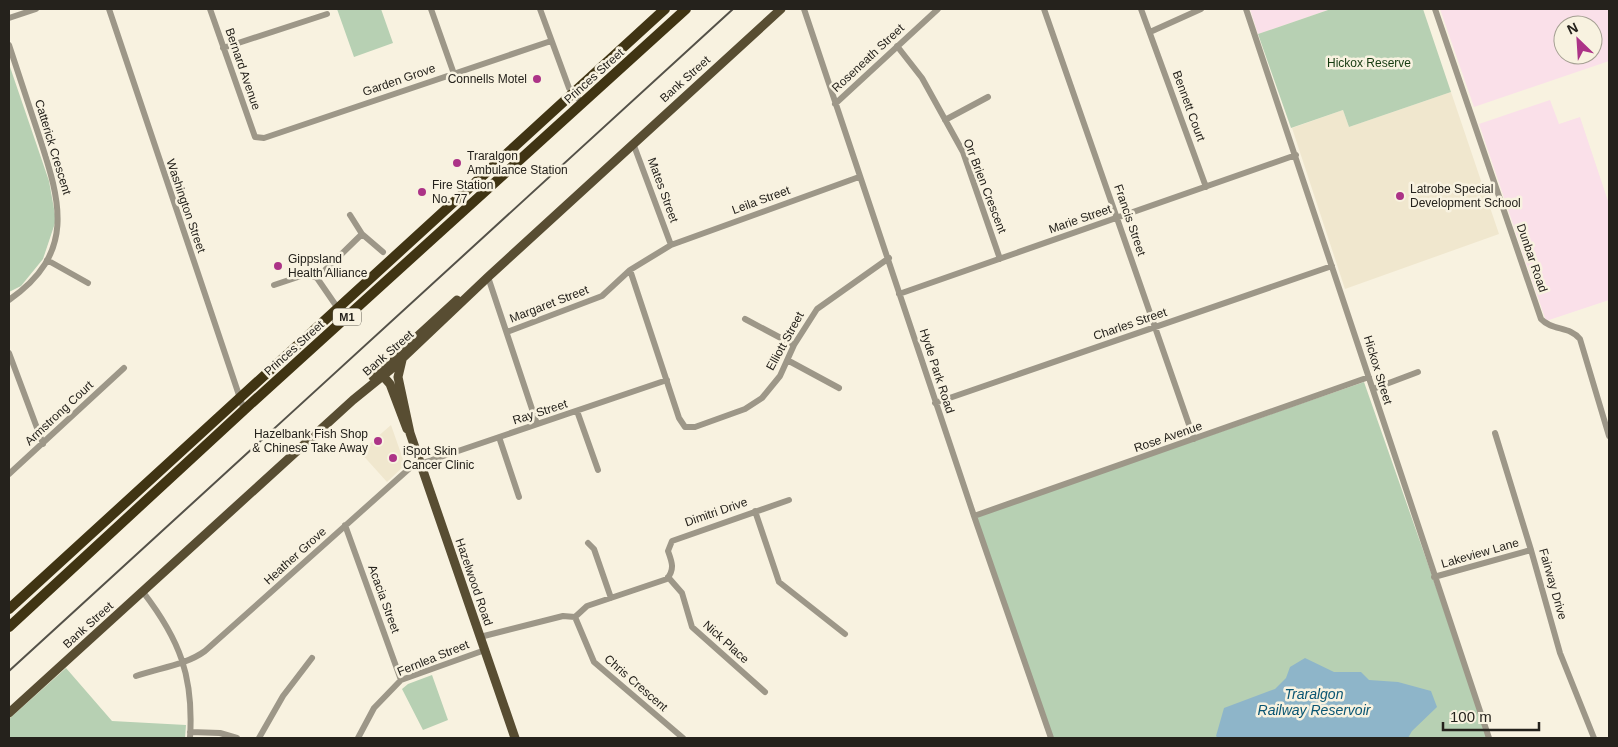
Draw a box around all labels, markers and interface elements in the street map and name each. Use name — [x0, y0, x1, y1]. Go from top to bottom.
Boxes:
north arrow — [1553, 15, 1603, 65]
text: N — [1565, 19, 1580, 38]
street label: Roseneath Street — [829, 21, 907, 95]
street label: Bernard Avenue — [222, 26, 264, 112]
street label: Princes Street — [561, 45, 627, 106]
street label: Bank Street — [657, 52, 713, 105]
park label: Hickox Reserve — [1327, 56, 1411, 70]
street label: Garden Grove — [361, 61, 438, 99]
street label: Bennett Court — [1170, 69, 1208, 144]
place label: Connells Motel — [448, 72, 527, 86]
marker: Connells Motel — [531, 73, 543, 85]
street label: Catterick Crescent — [32, 98, 74, 197]
street label: Orr Brien Crescent — [961, 137, 1010, 236]
place label: Traralgon Ambulance Station — [467, 149, 568, 177]
street label: Mates Street — [645, 156, 681, 225]
street label: Washington Street — [163, 157, 209, 255]
marker: Traralgon Ambulance Station — [451, 157, 463, 169]
place label: Fire Station No. 77 — [432, 178, 493, 206]
street label: Francis Street — [1111, 182, 1149, 258]
place label: Latrobe Special Development School — [1410, 182, 1521, 210]
street label: Leila Street — [730, 183, 793, 217]
marker: Fire Station No. 77 — [416, 186, 428, 198]
marker: Latrobe Special Development School — [1394, 190, 1406, 202]
street label: Marie Street — [1047, 202, 1114, 236]
street label: Dunbar Road — [1514, 222, 1550, 294]
place label: Gippsland Health Alliance — [288, 252, 368, 280]
marker: Gippsland Health Alliance — [272, 260, 284, 272]
street label: Margaret Street — [508, 282, 591, 325]
street label: Charles Street — [1091, 305, 1169, 343]
road number: M1 — [333, 308, 361, 326]
street label: Elliott Street — [763, 309, 807, 373]
street label: Princes Street — [261, 317, 327, 378]
street label: Bank Street — [360, 327, 417, 379]
street label: Hyde Park Road — [917, 327, 957, 415]
street label: Hickox Street — [1361, 334, 1395, 407]
street label: Armstrong Court — [22, 377, 96, 448]
street label: Ray Street — [511, 396, 570, 427]
street label: Rose Avenue — [1132, 419, 1204, 455]
place label: Hazelbank Fish Shop & Chinese Take Away — [252, 427, 368, 455]
marker: Hazelbank Fish Shop & Chinese Take Away — [372, 435, 384, 447]
place label: iSpot Skin Cancer Clinic — [403, 444, 474, 472]
marker: iSpot Skin Cancer Clinic — [387, 452, 399, 464]
street label: Dimitri Drive — [683, 495, 749, 529]
street label: Heather Grove — [261, 524, 329, 588]
street label: Lakeview Lane — [1440, 535, 1521, 571]
street label: Hazelwood Road — [453, 537, 495, 627]
street label: Fairway Drive — [1536, 547, 1570, 621]
street label: Acacia Street — [365, 563, 403, 636]
street label: Bank Street — [60, 598, 116, 651]
street label: Nick Place — [700, 618, 752, 666]
street label: Fernlea Street — [395, 637, 471, 679]
street label: Chris Crescent — [601, 652, 671, 715]
water label: Traralgon Railway Reservoir — [1258, 686, 1372, 718]
scale bar — [1443, 700, 1539, 732]
text: 100 m — [1450, 708, 1492, 725]

